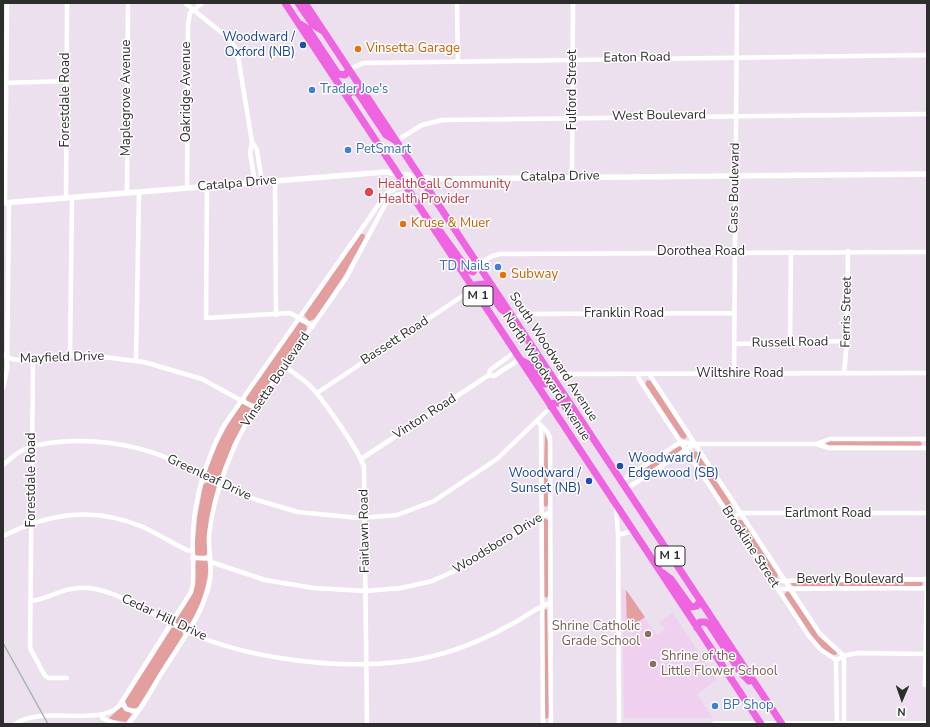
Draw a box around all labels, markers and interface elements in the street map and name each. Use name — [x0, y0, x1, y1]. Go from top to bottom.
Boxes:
place label: Woodward / Oxford (NB) — [223, 30, 295, 61]
street label: Maplegrove Avenue — [119, 40, 135, 156]
marker: Woodward / Oxford (NB) — [298, 40, 308, 50]
place label: Vinsetta Garage — [366, 41, 460, 57]
street label: Oakridge Avenue — [179, 42, 195, 142]
marker: Vinsetta Garage — [353, 44, 363, 54]
street label: Fulford Street — [565, 50, 581, 130]
street label: Eaton Road — [603, 50, 671, 66]
street label: Forestdale Road — [58, 52, 74, 148]
place label: Trader Joe's — [320, 82, 388, 98]
marker: Trader Joe's — [307, 85, 317, 95]
street label: West Boulevard — [612, 107, 706, 125]
place label: PetSmart — [356, 142, 411, 158]
street label: Cass Boulevard — [726, 142, 744, 234]
marker: PetSmart — [343, 145, 353, 155]
street label: Catalpa Drive — [520, 169, 600, 185]
street label: Catalpa Drive — [197, 173, 277, 195]
place label: HealthCall Community Health Provider — [378, 177, 511, 208]
marker: HealthCall Community Health Provider — [363, 186, 375, 198]
place label: Kruse & Muer — [411, 216, 490, 232]
marker: Kruse & Muer — [398, 219, 408, 229]
street label: Dorothea Road — [657, 244, 745, 260]
place label: TD Nails — [440, 259, 490, 275]
marker: TD Nails — [493, 262, 503, 272]
place label: Subway — [511, 267, 558, 283]
marker: Subway — [498, 270, 508, 280]
street label: Ferris Street — [839, 276, 855, 348]
road number: M 1 — [463, 286, 493, 306]
street label: South Woodward Avenue — [505, 290, 601, 424]
street label: Franklin Road — [584, 306, 664, 322]
street label: North Woodward Avenue — [499, 310, 593, 444]
street label: Bassett Road — [358, 313, 432, 369]
street label: Vinsetta Boulevard — [238, 330, 314, 430]
street label: Russell Road — [752, 335, 828, 351]
street label: Mayfield Drive — [20, 349, 104, 367]
street label: Wiltshire Road — [696, 366, 784, 382]
street label: Vinton Road — [391, 391, 459, 443]
street label: Forestdale Road — [24, 432, 40, 528]
place label: Woodward / Edgewood (SB) — [628, 451, 719, 482]
street label: Greenleaf Drive — [164, 452, 254, 504]
marker: Woodward / Edgewood (SB) — [615, 461, 625, 471]
place label: Woodward / Sunset (NB) — [509, 466, 581, 497]
marker: Woodward / Sunset (NB) — [584, 476, 594, 486]
street label: Fairlawn Road — [356, 489, 374, 573]
street label: Brookline Street — [718, 503, 782, 591]
street label: Earlmont Road — [785, 506, 871, 522]
street label: Woodsboro Drive — [450, 510, 546, 578]
road number: M 1 — [655, 546, 685, 566]
street label: Beverly Boulevard — [796, 572, 904, 588]
street label: Cedar Hill Drive — [119, 591, 209, 645]
place label: Shrine Catholic Grade School — [552, 619, 640, 650]
marker: Shrine Catholic Grade School — [643, 629, 653, 639]
place label: Shrine of the Little Flower School — [661, 649, 778, 680]
marker: Shrine of the Little Flower School — [648, 659, 658, 669]
north arrow — [882, 679, 922, 719]
place label: BP Shop — [723, 698, 774, 714]
marker: BP Shop — [710, 701, 720, 711]
text: N — [897, 704, 906, 719]

